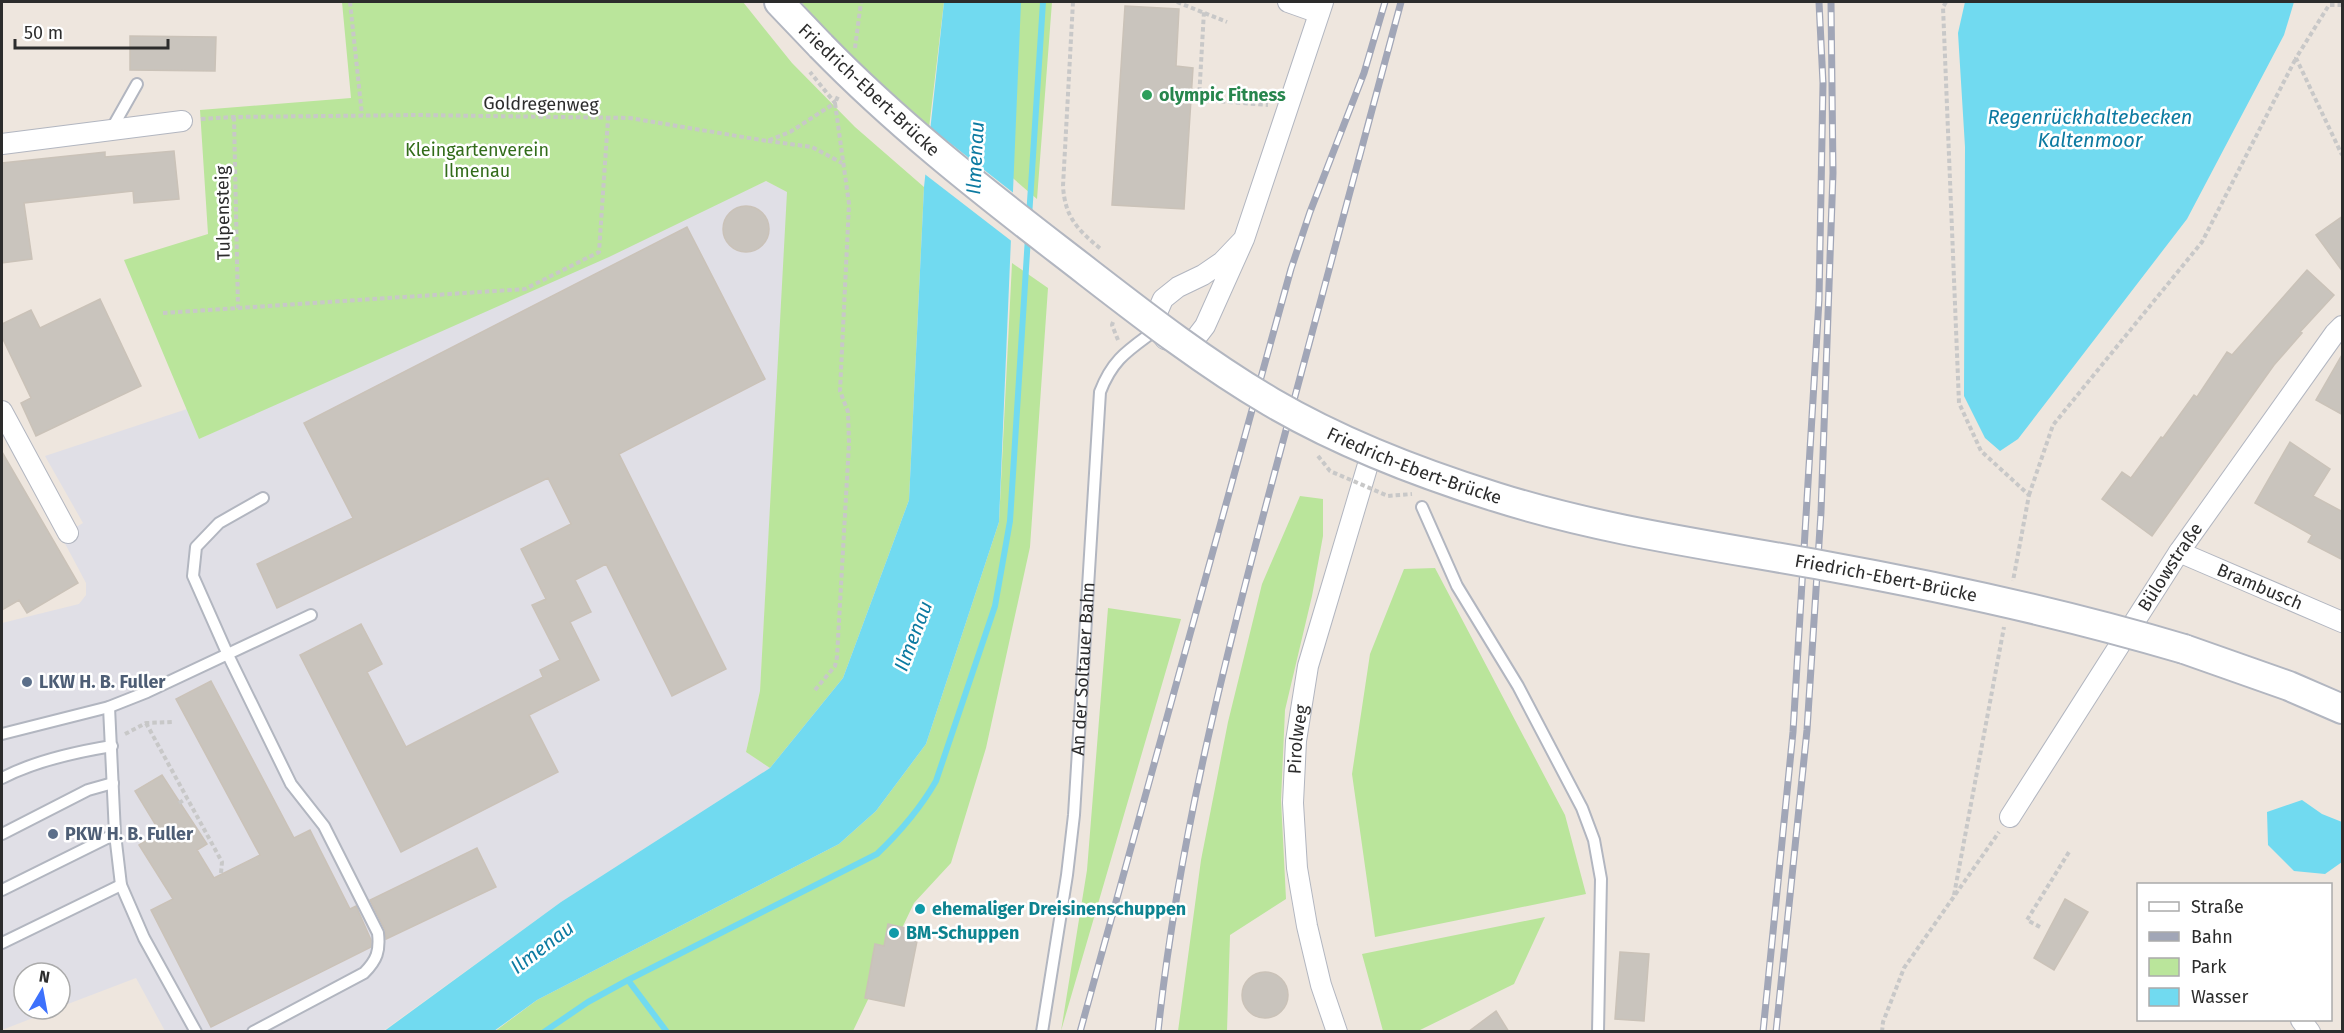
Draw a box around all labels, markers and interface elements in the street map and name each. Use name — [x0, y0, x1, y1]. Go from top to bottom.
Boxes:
scale bar — [15, 12, 168, 50]
street label: Friedrich-Ebert-Brücke — [794, 19, 944, 161]
text: 50 m — [24, 22, 63, 44]
place label: olympic Fitness — [1159, 84, 1286, 106]
marker: olympic Fitness — [1140, 88, 1154, 102]
street label: Goldregenweg — [483, 92, 600, 116]
water label: Regenrückhaltebecken Kaltenmoor — [1988, 105, 2192, 152]
water label: Ilmenau — [961, 121, 989, 195]
park label: Kleingartenverein Ilmenau — [405, 139, 549, 182]
street label: Tulpensteig — [211, 165, 235, 260]
street label: Friedrich-Ebert-Brücke — [1323, 422, 1504, 509]
street label: Bülowstraße — [2133, 518, 2207, 615]
street label: Friedrich-Ebert-Brücke — [1793, 550, 1979, 607]
street label: Brambusch — [2214, 559, 2306, 615]
street label: An der Soltauer Bahn — [1067, 581, 1099, 756]
water label: Ilmenau — [889, 597, 937, 675]
place label: LKW H. B. Fuller — [39, 671, 166, 693]
marker: LKW H. B. Fuller — [20, 675, 34, 689]
street label: Pirolweg — [1283, 703, 1313, 775]
place label: PKW H. B. Fuller — [65, 823, 194, 845]
marker: PKW H. B. Fuller — [46, 827, 60, 841]
legend — [2137, 883, 2332, 1021]
text: Straße — [2191, 896, 2244, 918]
place label: ehemaliger Dreisinenschuppen — [932, 898, 1186, 920]
marker: ehemaliger Dreisinenschuppen — [913, 902, 927, 916]
water label: Ilmenau — [505, 915, 579, 979]
place label: BM-Schuppen — [906, 922, 1019, 944]
marker: BM-Schuppen — [887, 926, 901, 940]
text: Bahn — [2191, 926, 2233, 948]
text: Park — [2191, 956, 2227, 978]
north arrow — [12, 961, 72, 1021]
text: N — [38, 966, 51, 987]
text: Wasser — [2191, 986, 2248, 1008]

